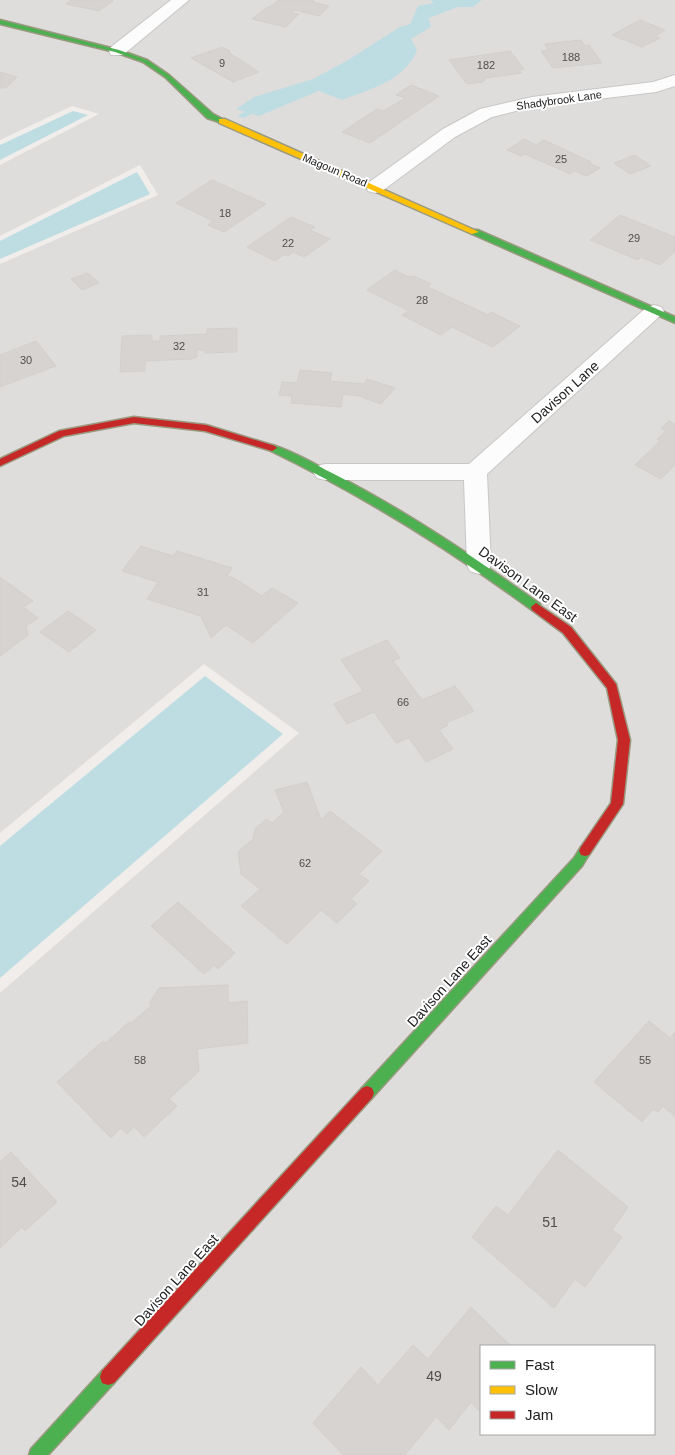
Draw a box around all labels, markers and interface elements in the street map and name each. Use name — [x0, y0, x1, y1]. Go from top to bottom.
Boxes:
house number: 188 — [562, 51, 580, 63]
house number: 9 — [219, 57, 225, 69]
house number: 182 — [477, 59, 495, 71]
street label: Shadybrook Lane — [515, 88, 603, 112]
street label: Magoun Road — [301, 151, 369, 189]
house number: 25 — [555, 153, 567, 165]
house number: 18 — [219, 207, 231, 219]
house number: 29 — [628, 232, 640, 244]
house number: 22 — [282, 237, 294, 249]
house number: 28 — [416, 294, 428, 306]
house number: 32 — [173, 340, 185, 352]
house number: 30 — [20, 354, 32, 366]
street label: Davison Lane — [528, 357, 602, 427]
street label: Davison Lane East — [476, 543, 580, 625]
house number: 31 — [197, 586, 209, 598]
house number: 66 — [397, 696, 409, 708]
house number: 62 — [299, 857, 311, 869]
street label: Davison Lane East — [404, 932, 494, 1030]
house number: 58 — [134, 1054, 146, 1066]
house number: 55 — [639, 1054, 651, 1066]
house number: 54 — [11, 1174, 27, 1190]
house number: 51 — [542, 1214, 558, 1230]
street label: Davison Lane East — [131, 1231, 221, 1329]
legend — [480, 1345, 655, 1435]
text: Fast — [525, 1356, 555, 1373]
house number: 49 — [426, 1368, 442, 1384]
text: Slow — [525, 1381, 558, 1398]
text: Jam — [525, 1406, 553, 1423]

